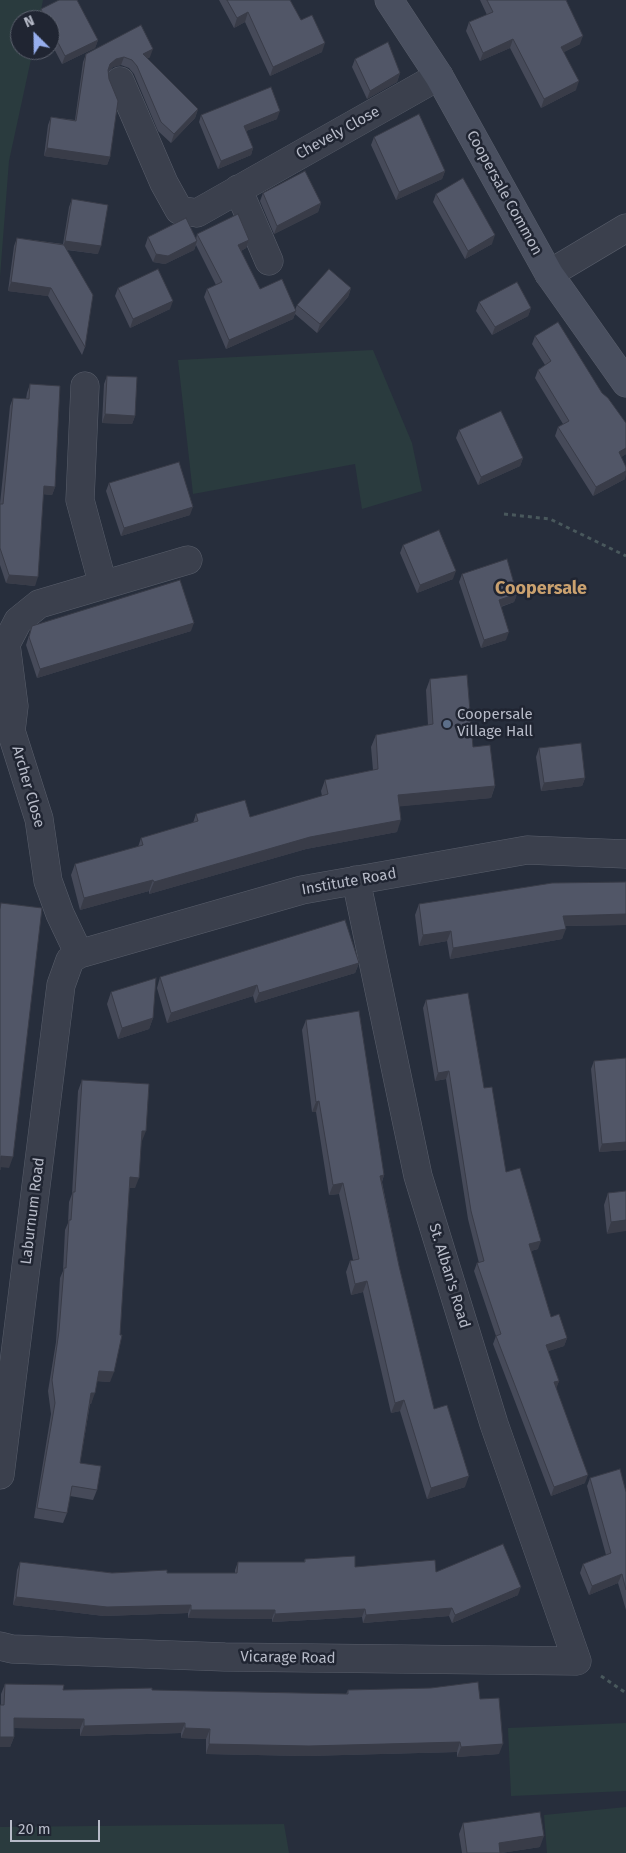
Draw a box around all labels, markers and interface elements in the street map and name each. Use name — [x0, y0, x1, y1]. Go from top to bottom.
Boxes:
north arrow — [10, 10, 60, 60]
text: N — [22, 12, 37, 31]
street label: Chevely Close — [293, 103, 383, 163]
street label: Coopersale Common — [462, 128, 546, 258]
district label: Coopersale — [495, 578, 587, 600]
place label: Coopersale Village Hall — [457, 706, 533, 741]
marker: Coopersale Village Hall — [441, 718, 453, 730]
street label: Archer Close — [8, 744, 48, 830]
street label: Institute Road — [300, 865, 398, 899]
street label: Laburnum Road — [17, 1156, 49, 1266]
street label: St. Alban's Road — [425, 1221, 473, 1331]
street label: Vicarage Road — [240, 1648, 336, 1668]
scale bar — [12, 1810, 102, 1842]
text: 20 m — [18, 1820, 51, 1838]

